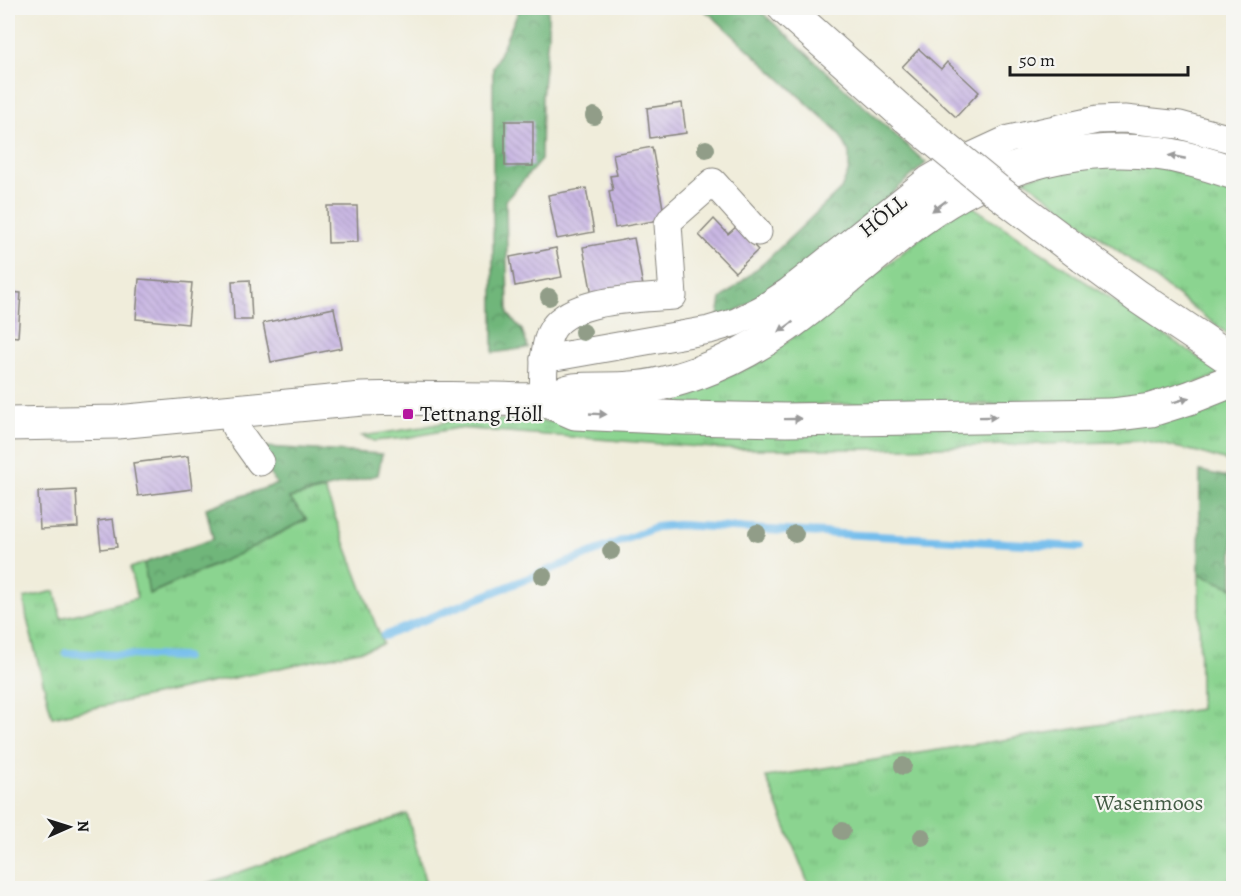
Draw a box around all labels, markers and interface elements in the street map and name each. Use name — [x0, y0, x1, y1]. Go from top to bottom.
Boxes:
scale bar — [1010, 39, 1188, 77]
text: 50 m — [1019, 48, 1055, 72]
one-way arrow — [1168, 152, 1187, 161]
street label: HÖLL — [853, 187, 914, 245]
one-way arrow — [931, 200, 947, 212]
one-way arrow — [778, 321, 794, 333]
one-way arrow — [1172, 395, 1190, 405]
place label: Tettnang Höll — [420, 399, 543, 429]
marker: Tettnang Höll — [401, 407, 415, 421]
one-way arrow — [589, 410, 608, 419]
one-way arrow — [979, 412, 998, 422]
one-way arrow — [784, 415, 803, 424]
park label: Wasenmoos — [1094, 788, 1203, 818]
north arrow — [39, 797, 99, 857]
text: N — [72, 820, 94, 833]

